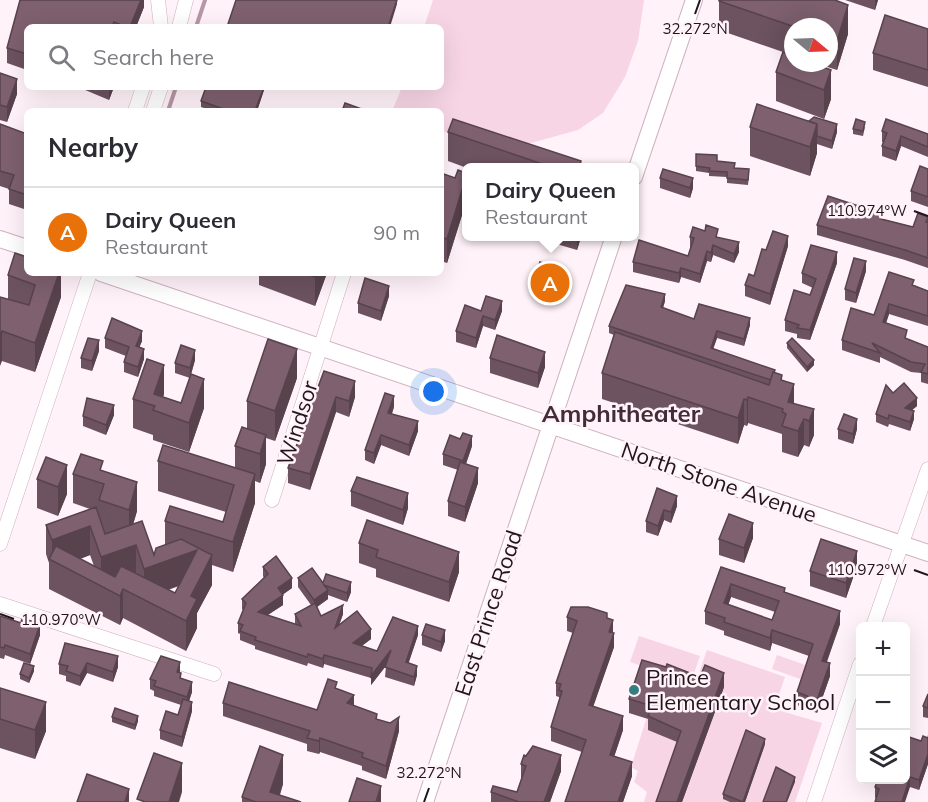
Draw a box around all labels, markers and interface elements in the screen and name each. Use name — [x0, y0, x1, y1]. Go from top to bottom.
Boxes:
north arrow — [784, 18, 838, 72]
text: 32.272°N — [662, 19, 728, 38]
search box — [24, 24, 444, 90]
icon: search — [45, 41, 78, 74]
text: Search here — [93, 43, 214, 71]
text: Nearby — [48, 131, 138, 164]
popup — [462, 163, 639, 241]
text: Dairy Queen — [485, 176, 616, 204]
text: 110.974°W — [827, 201, 907, 220]
text: Restaurant — [485, 204, 588, 229]
text: Dairy Queen — [105, 206, 236, 234]
text: A — [60, 220, 75, 245]
text: 90 m — [373, 220, 420, 245]
text: Restaurant — [105, 234, 208, 259]
pin: A — [530, 260, 570, 306]
street label: Windsor — [270, 377, 324, 469]
your location — [419, 377, 448, 406]
district label: Amphitheater — [542, 398, 701, 428]
street label: North Stone Avenue — [618, 435, 820, 529]
street label: East Prince Road — [448, 527, 528, 699]
text: 110.972°W — [827, 560, 907, 579]
text: 110.970°W — [21, 610, 101, 629]
map controls — [856, 622, 910, 784]
button: + — [856, 622, 910, 676]
place label: Prince Elementary School — [646, 663, 835, 716]
button: − — [856, 676, 910, 730]
marker: Prince Elementary School — [627, 683, 641, 697]
button: layers — [856, 730, 910, 784]
text: 32.272°N — [396, 763, 462, 782]

